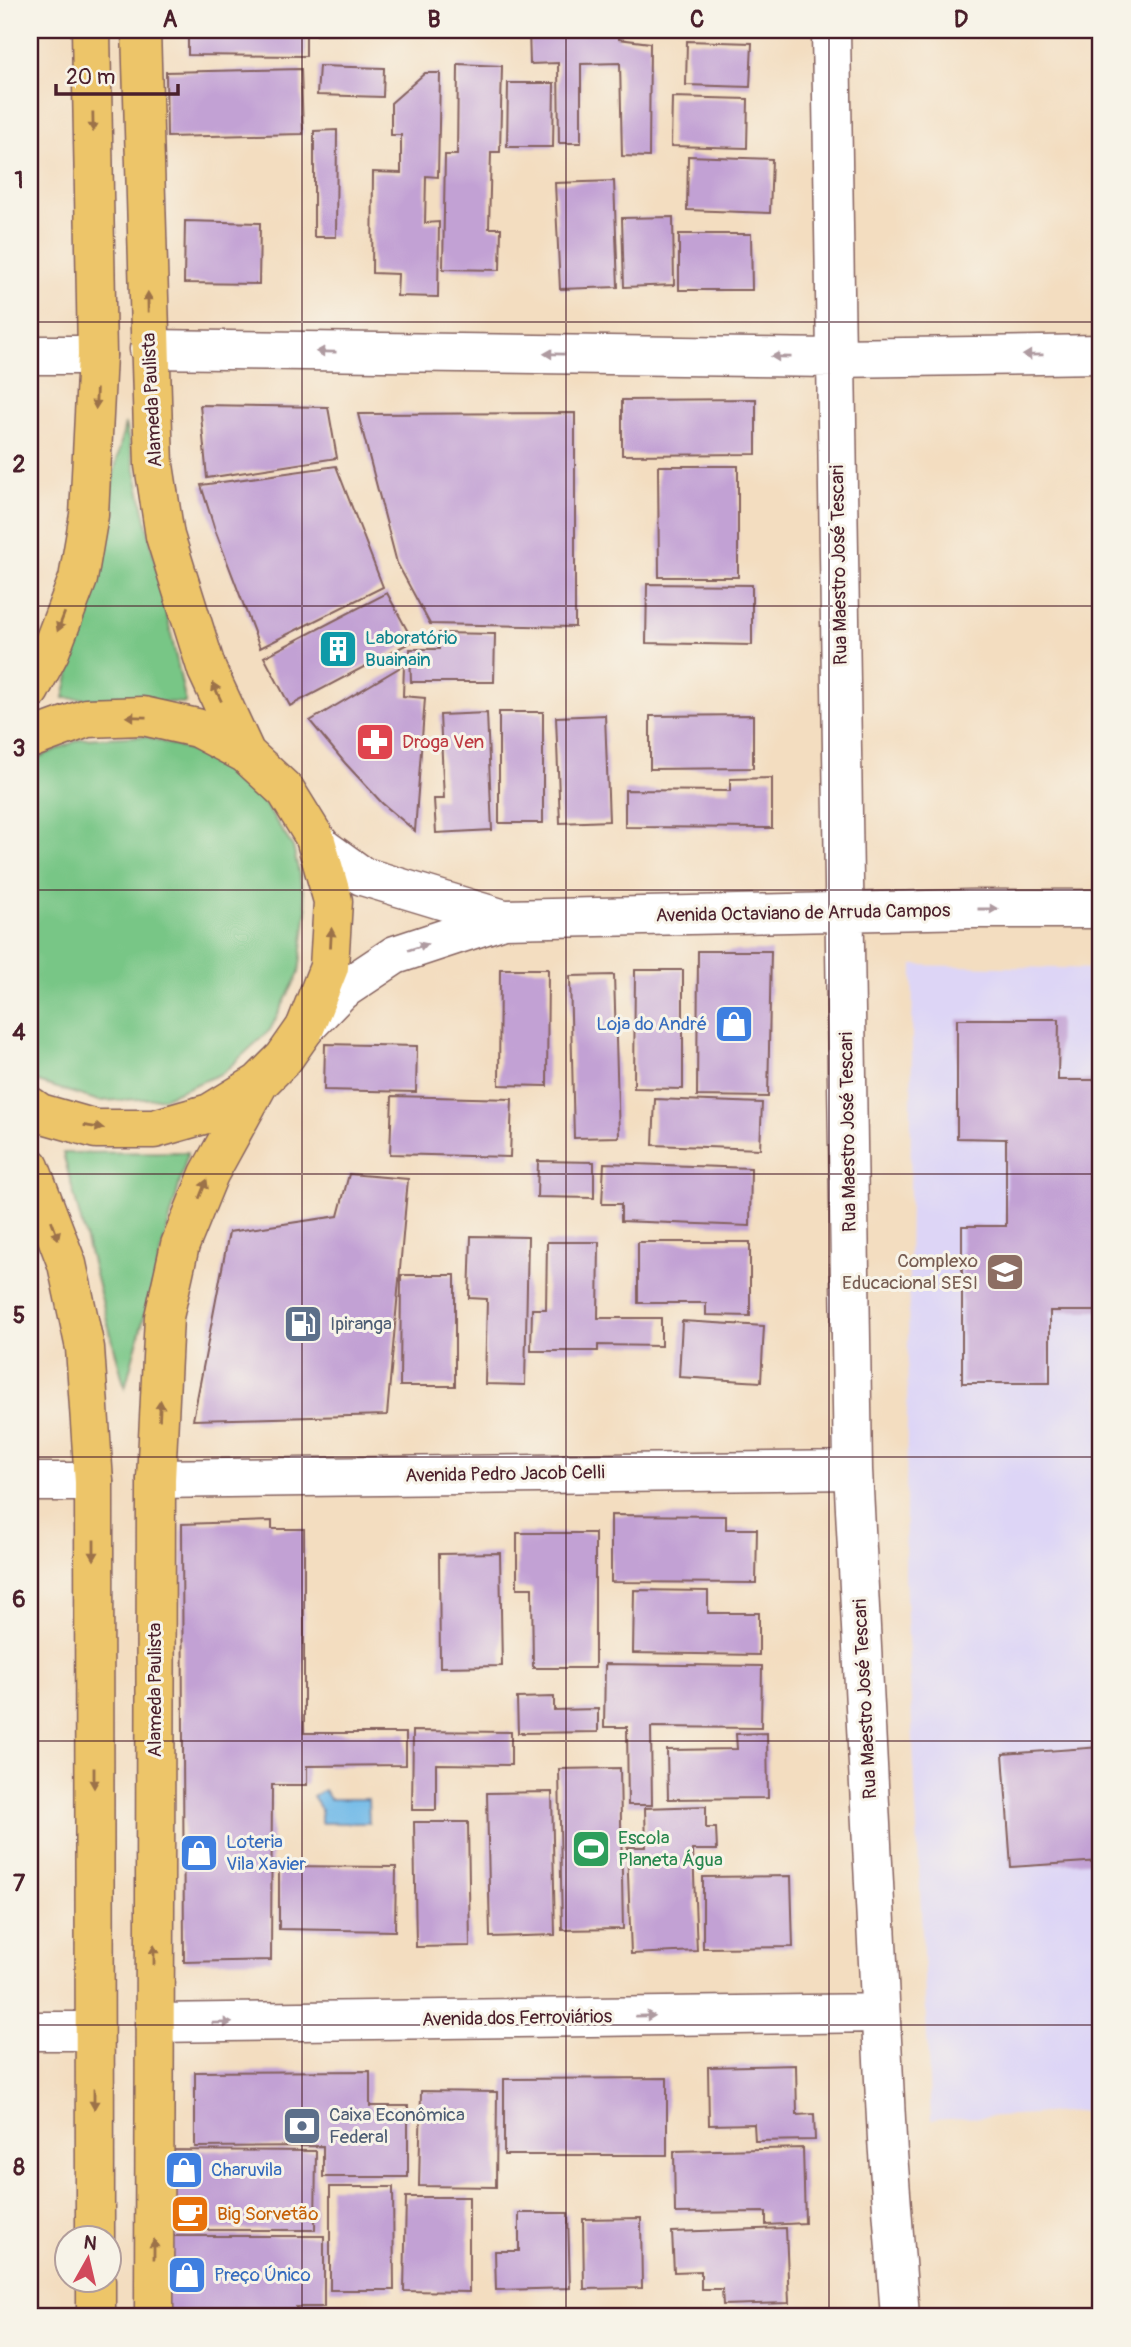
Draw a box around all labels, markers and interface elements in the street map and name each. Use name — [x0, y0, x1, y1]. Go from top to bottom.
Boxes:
text: A — [163, 5, 178, 34]
text: B — [427, 5, 441, 34]
text: C — [690, 5, 704, 34]
text: D — [954, 5, 968, 34]
scale bar — [56, 52, 178, 96]
text: 20 m — [66, 64, 115, 91]
one-way arrow — [87, 112, 99, 134]
text: 1 — [15, 166, 24, 195]
one-way arrow — [142, 291, 153, 313]
street label: Alameda Paulista — [136, 332, 168, 468]
one-way arrow — [315, 346, 337, 357]
one-way arrow — [542, 348, 564, 360]
one-way arrow — [1022, 349, 1044, 361]
one-way arrow — [770, 351, 792, 363]
one-way arrow — [90, 388, 101, 410]
text: 2 — [13, 450, 26, 479]
street label: Rua Maestro José Tescari — [825, 465, 853, 665]
one-way arrow — [55, 612, 66, 633]
place label: Laboratório Buainain — [365, 626, 458, 672]
building icon: Laboratório Buainain — [317, 628, 359, 670]
one-way arrow — [211, 682, 223, 702]
one-way arrow — [125, 711, 147, 723]
pharmacy icon: Droga Ven — [354, 721, 396, 763]
place label: Droga Ven — [402, 730, 484, 754]
text: 3 — [13, 734, 25, 763]
street label: Avenida Octaviano de Arruda Campos — [655, 898, 951, 928]
one-way arrow — [977, 903, 999, 915]
one-way arrow — [326, 927, 337, 949]
one-way arrow — [408, 941, 429, 952]
shop icon: Loja do André — [713, 1003, 755, 1045]
place label: Loja do André — [596, 1012, 707, 1036]
text: 4 — [12, 1018, 26, 1047]
street label: Rua Maestro José Tescari — [834, 1032, 862, 1232]
one-way arrow — [83, 1122, 105, 1133]
one-way arrow — [198, 1179, 209, 1200]
one-way arrow — [50, 1220, 61, 1241]
place label: Complexo Educacional SESI — [842, 1249, 978, 1295]
school or university icon: Complexo Educacional SESI — [984, 1251, 1026, 1293]
text: 5 — [13, 1301, 25, 1330]
fuel station icon: Ipiranga — [282, 1303, 324, 1345]
place label: Ipiranga — [330, 1312, 392, 1336]
one-way arrow — [154, 1399, 165, 1421]
street label: Avenida Pedro Jacob Celli — [405, 1460, 605, 1488]
one-way arrow — [88, 1540, 100, 1562]
text: 6 — [12, 1585, 26, 1614]
street label: Rua Maestro José Tescari — [848, 1598, 882, 1800]
street label: Alameda Paulista — [143, 1622, 167, 1757]
one-way arrow — [88, 1767, 100, 1789]
place label: Escola Planeta Água — [618, 1826, 723, 1872]
sports icon: Escola Planeta Água — [570, 1828, 612, 1870]
place label: Loteria Vila Xavier — [226, 1830, 306, 1876]
shop icon: Loteria Vila Xavier — [178, 1832, 220, 1874]
text: 7 — [13, 1869, 26, 1898]
one-way arrow — [148, 1944, 160, 1966]
street label: Avenida dos Ferroviários — [422, 2004, 613, 2032]
one-way arrow — [634, 2011, 656, 2022]
one-way arrow — [211, 2017, 233, 2028]
one-way arrow — [89, 2088, 100, 2110]
place label: Caixa Econômica Federal — [329, 2103, 465, 2149]
bank icon: Caixa Econômica Federal — [281, 2105, 323, 2147]
shop icon: Charuvila — [163, 2149, 205, 2191]
text: 8 — [13, 2153, 25, 2182]
place label: Charuvila — [211, 2158, 282, 2182]
cafe icon: Big Sorvetão — [169, 2193, 211, 2235]
place label: Big Sorvetão — [217, 2202, 318, 2226]
north arrow — [52, 2224, 122, 2294]
text: N — [82, 2230, 98, 2256]
one-way arrow — [148, 2238, 160, 2260]
shop icon: Preço Único — [166, 2254, 208, 2296]
place label: Preço Único — [214, 2263, 311, 2287]

